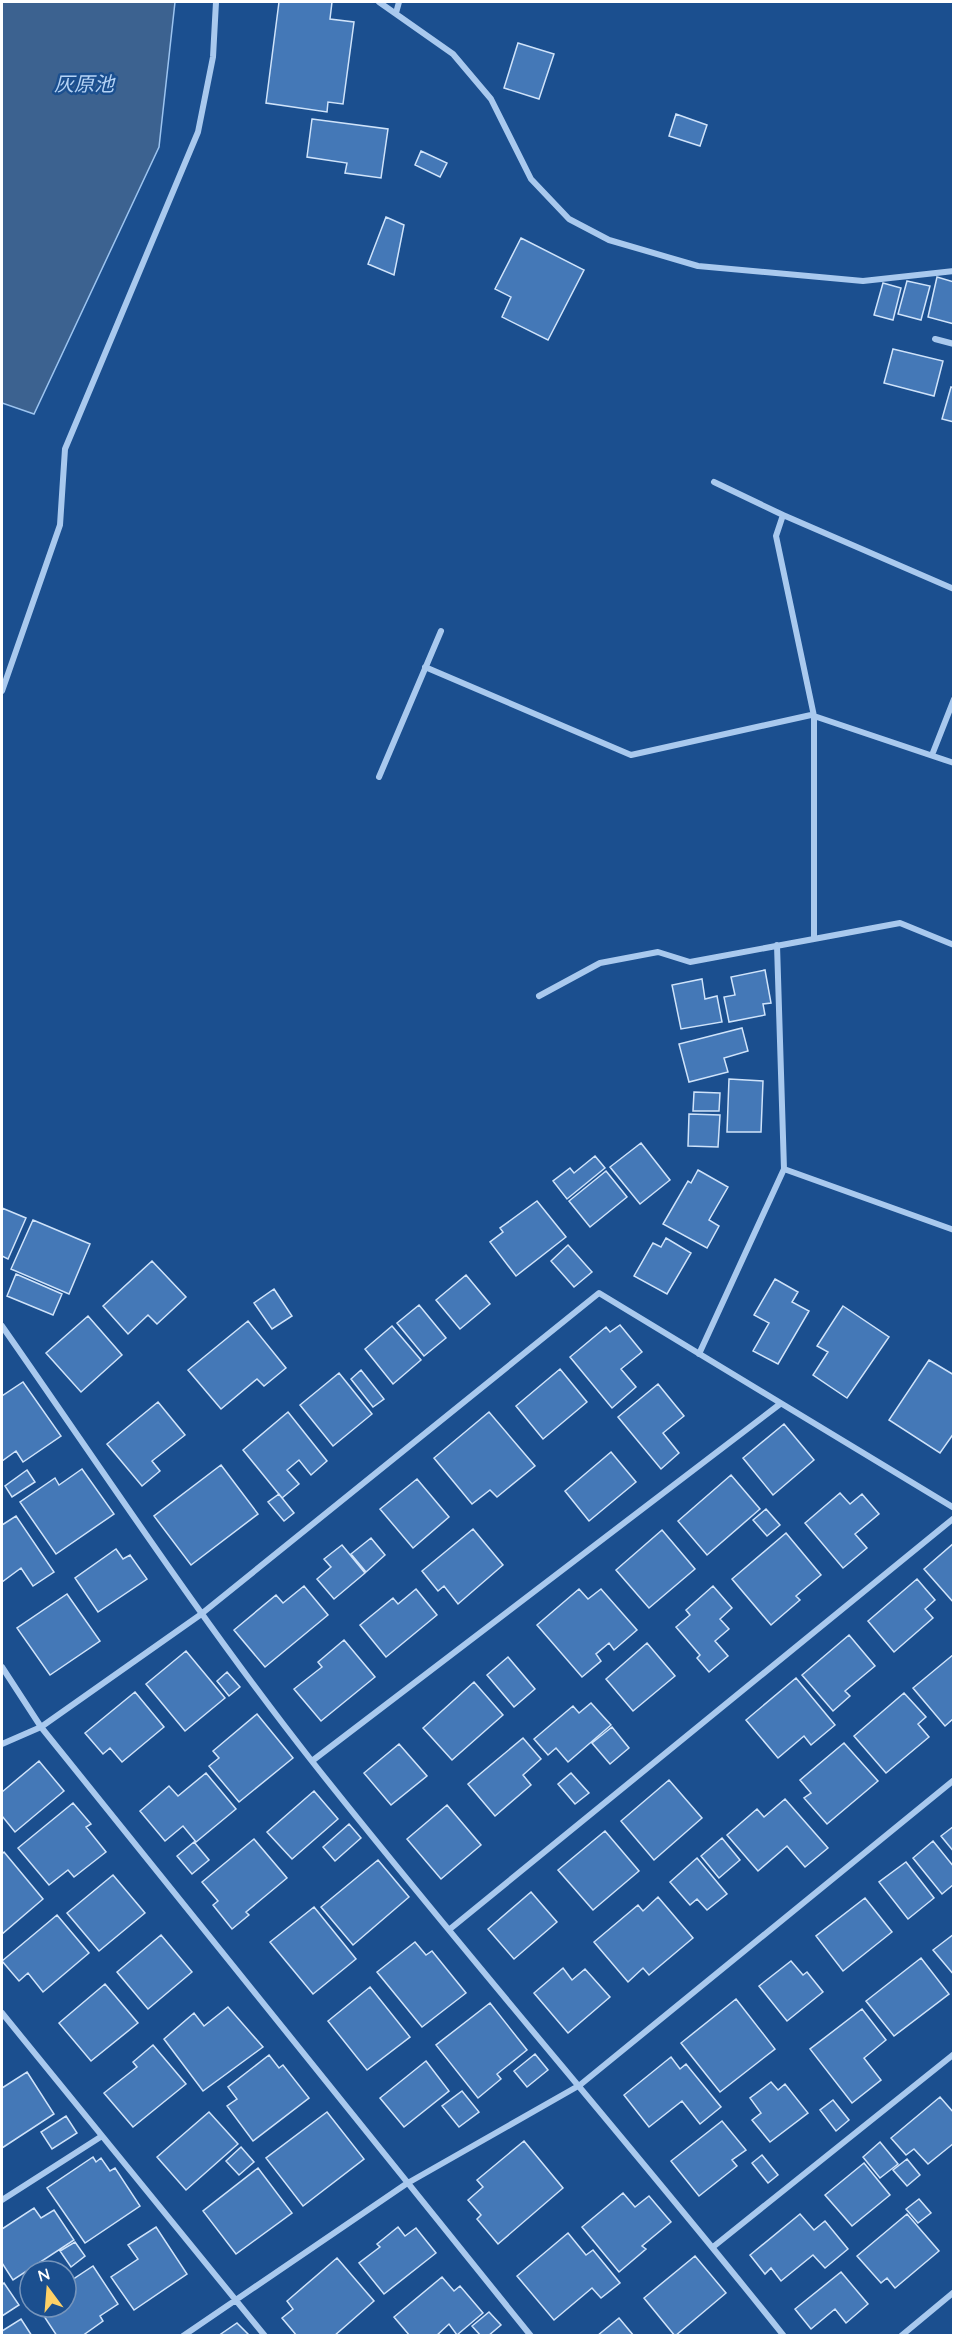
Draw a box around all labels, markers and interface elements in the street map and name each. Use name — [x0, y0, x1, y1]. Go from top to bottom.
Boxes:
water label: 灰原池 — [54, 71, 116, 96]
north arrow — [18, 2259, 78, 2319]
text: N — [35, 2263, 52, 2286]

